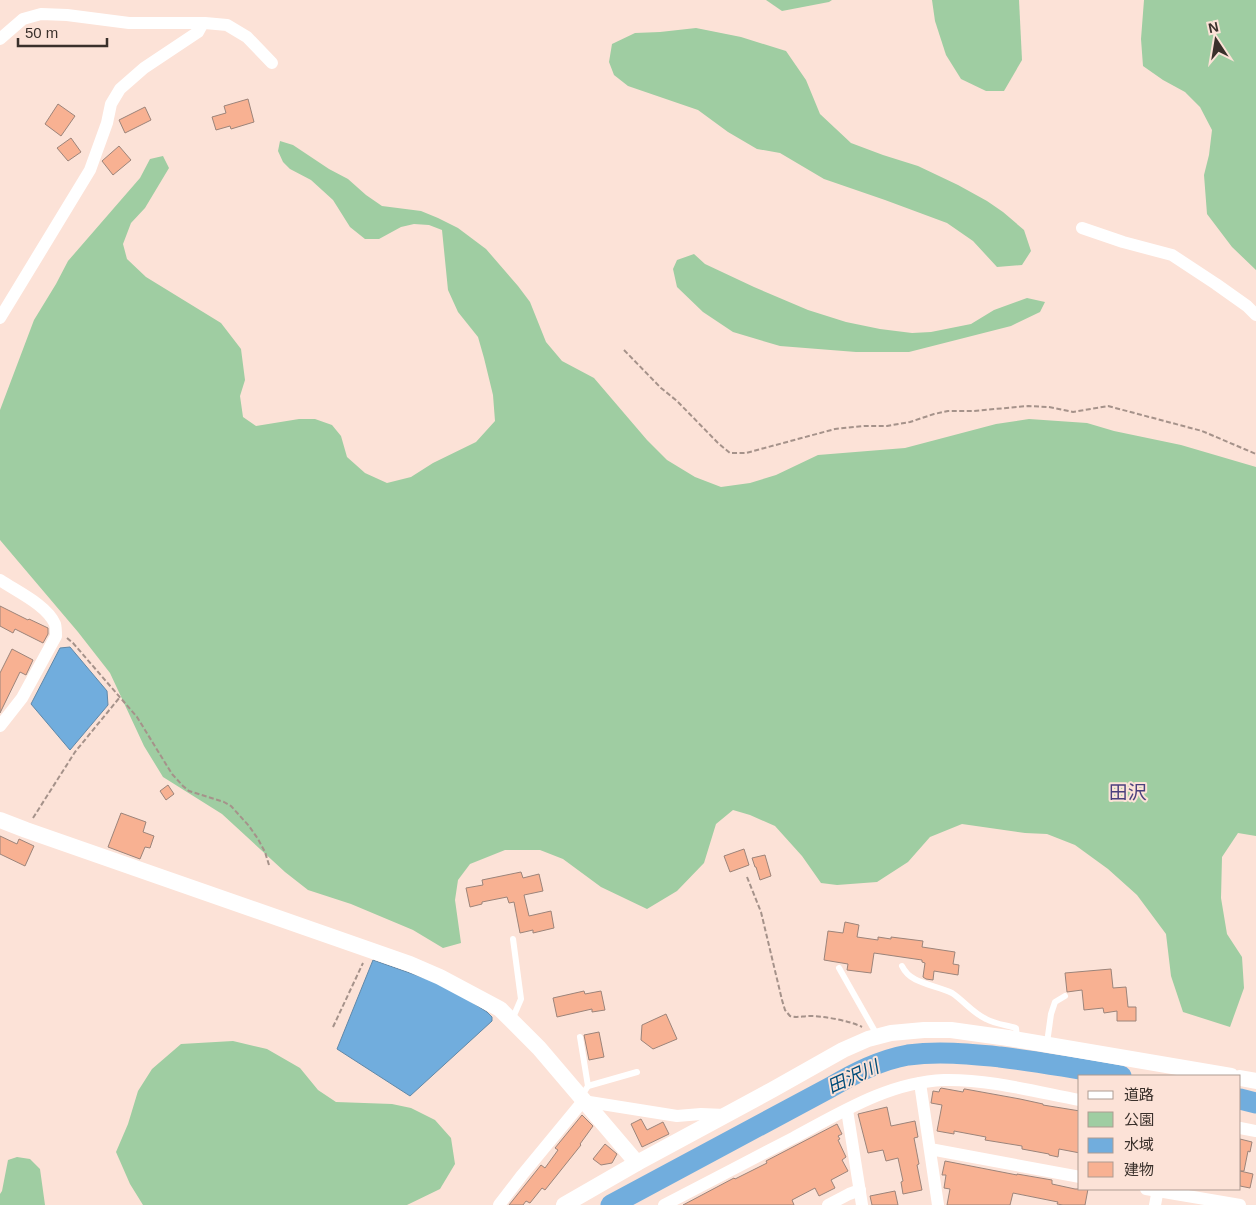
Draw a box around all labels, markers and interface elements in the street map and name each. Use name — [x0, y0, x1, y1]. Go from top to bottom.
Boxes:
scale bar — [18, 15, 106, 47]
north arrow — [1191, 15, 1241, 65]
text: N — [1207, 18, 1220, 36]
text: 50 m — [25, 24, 58, 41]
district label: 田沢 — [1109, 782, 1147, 803]
water label: 田沢川 — [824, 1056, 884, 1097]
legend — [1078, 1075, 1241, 1190]
text: 道路 — [1124, 1086, 1154, 1103]
text: 公園 — [1124, 1111, 1154, 1128]
text: 水域 — [1124, 1136, 1154, 1153]
text: 建物 — [1124, 1161, 1154, 1178]

